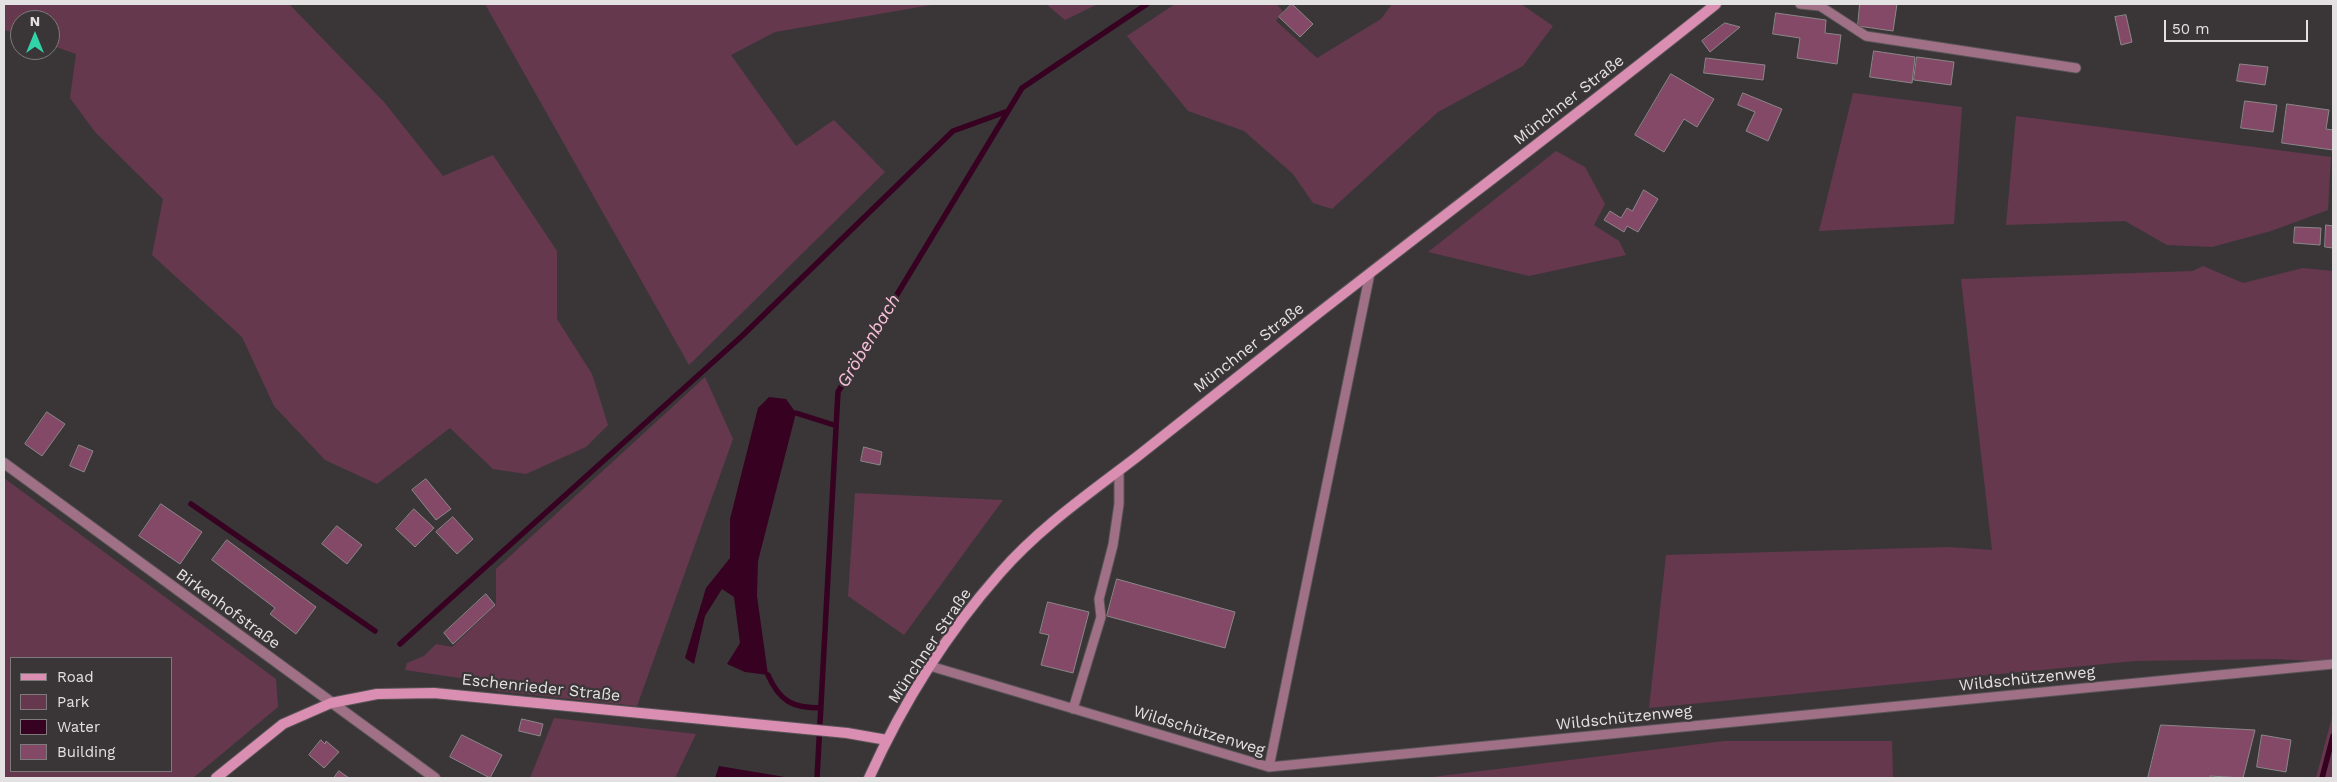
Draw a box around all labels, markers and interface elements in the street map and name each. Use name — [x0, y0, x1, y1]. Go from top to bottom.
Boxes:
north arrow — [10, 10, 60, 60]
scale bar — [2167, 10, 2311, 42]
text: N — [30, 13, 40, 29]
text: 50 m — [2172, 20, 2209, 38]
street label: Münchner Straße — [1510, 51, 1628, 149]
water label: Gröbenbach — [833, 290, 905, 392]
street label: Münchner Straße — [1190, 299, 1308, 397]
street label: Birkenhofstraße — [172, 565, 284, 653]
street label: Münchner Straße — [884, 585, 976, 707]
legend — [10, 657, 172, 772]
street label: Wildschützenweg — [1958, 662, 2096, 696]
text: Road — [57, 668, 94, 686]
street label: Eschenrieder Straße — [461, 670, 621, 706]
text: Park — [57, 693, 89, 711]
street label: Wildschützenweg — [1555, 701, 1693, 735]
street label: Wildschützenweg — [1131, 702, 1267, 760]
text: Water — [57, 718, 100, 736]
text: Building — [57, 743, 115, 761]

